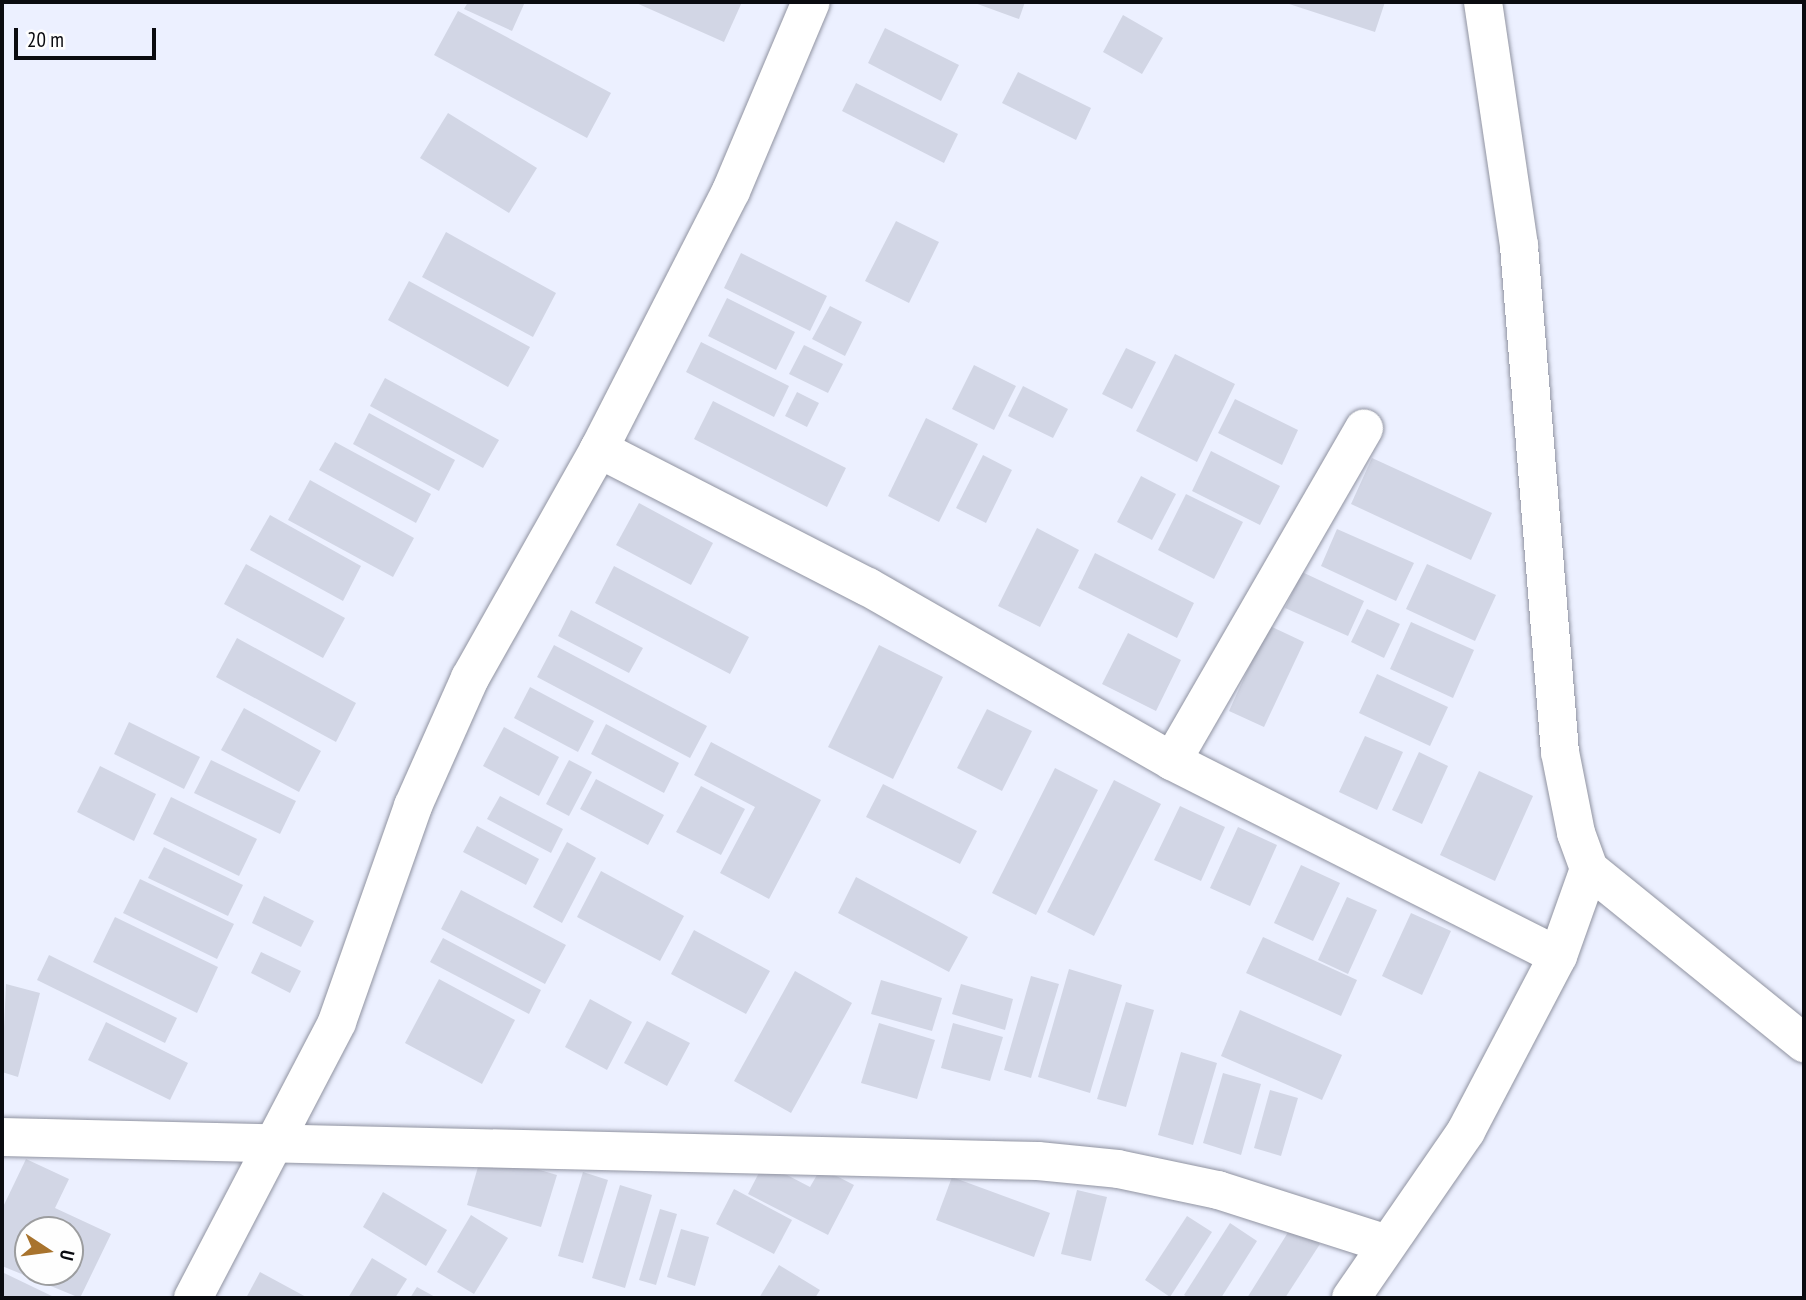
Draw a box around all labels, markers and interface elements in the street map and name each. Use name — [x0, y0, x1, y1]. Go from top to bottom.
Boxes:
scale bar — [18, 14, 159, 58]
text: 20 m — [27, 26, 64, 53]
north arrow — [14, 1216, 84, 1286]
text: U — [55, 1248, 80, 1263]

